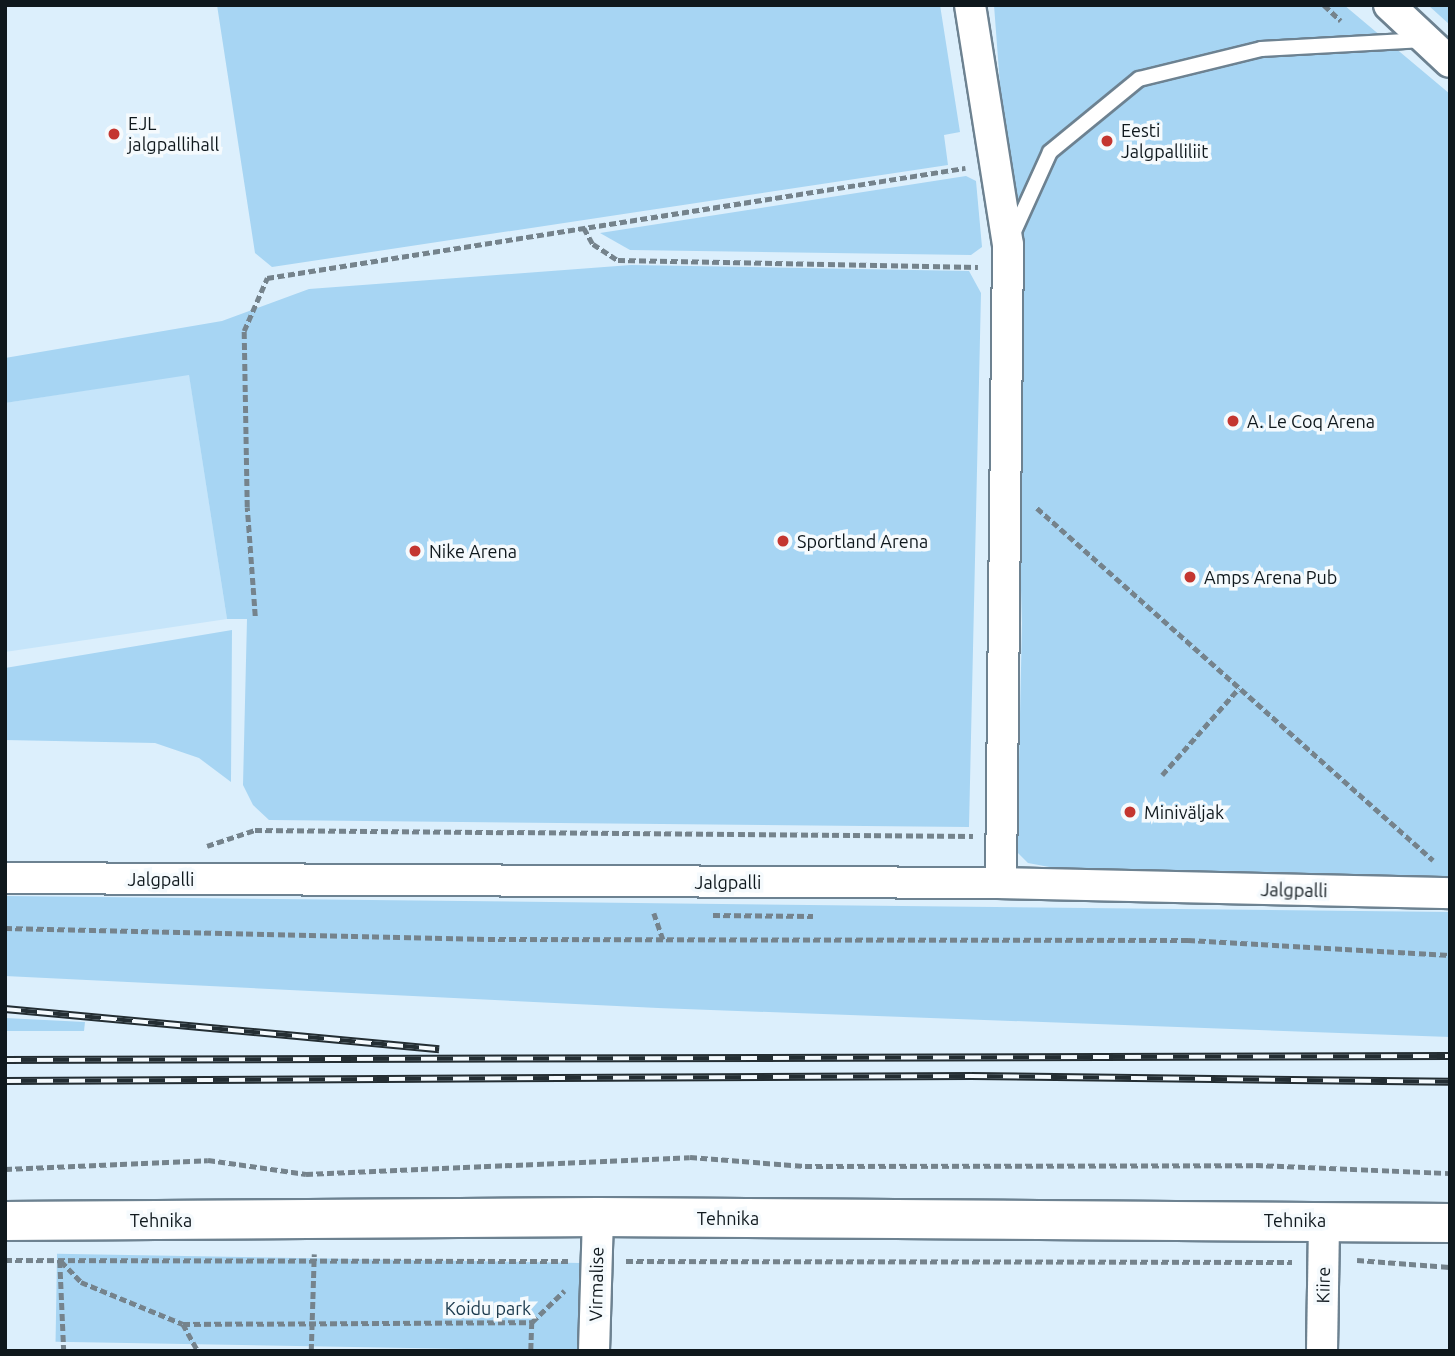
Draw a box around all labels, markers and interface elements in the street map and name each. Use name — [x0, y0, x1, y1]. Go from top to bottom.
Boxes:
place label: EJL jalgpallihall — [128, 113, 219, 156]
place label: Eesti Jalgpalliliit — [1121, 120, 1208, 162]
marker: EJL jalgpallihall — [106, 126, 122, 142]
marker: Eesti Jalgpalliliit — [1099, 133, 1115, 149]
place label: A. Le Coq Arena — [1247, 410, 1375, 432]
marker: A. Le Coq Arena — [1225, 413, 1241, 429]
place label: Sportland Arena — [797, 530, 928, 552]
marker: Sportland Arena — [775, 533, 791, 549]
place label: Nike Arena — [429, 540, 517, 562]
marker: Nike Arena — [407, 543, 423, 559]
place label: Amps Arena Pub — [1204, 566, 1337, 588]
marker: Amps Arena Pub — [1182, 569, 1198, 585]
place label: Miniväljak — [1144, 801, 1224, 823]
marker: Miniväljak — [1122, 804, 1138, 820]
street label: Jalgpalli — [128, 868, 194, 890]
street label: Jalgpalli — [695, 871, 761, 893]
street label: Jalgpalli — [1260, 879, 1328, 901]
street label: Tehnika — [697, 1207, 759, 1229]
street label: Tehnika — [130, 1209, 192, 1231]
street label: Tehnika — [1264, 1209, 1326, 1231]
street label: Virmalise — [585, 1246, 607, 1322]
street label: Kiire — [1312, 1266, 1334, 1304]
park label: Koidu park — [445, 1297, 531, 1319]

